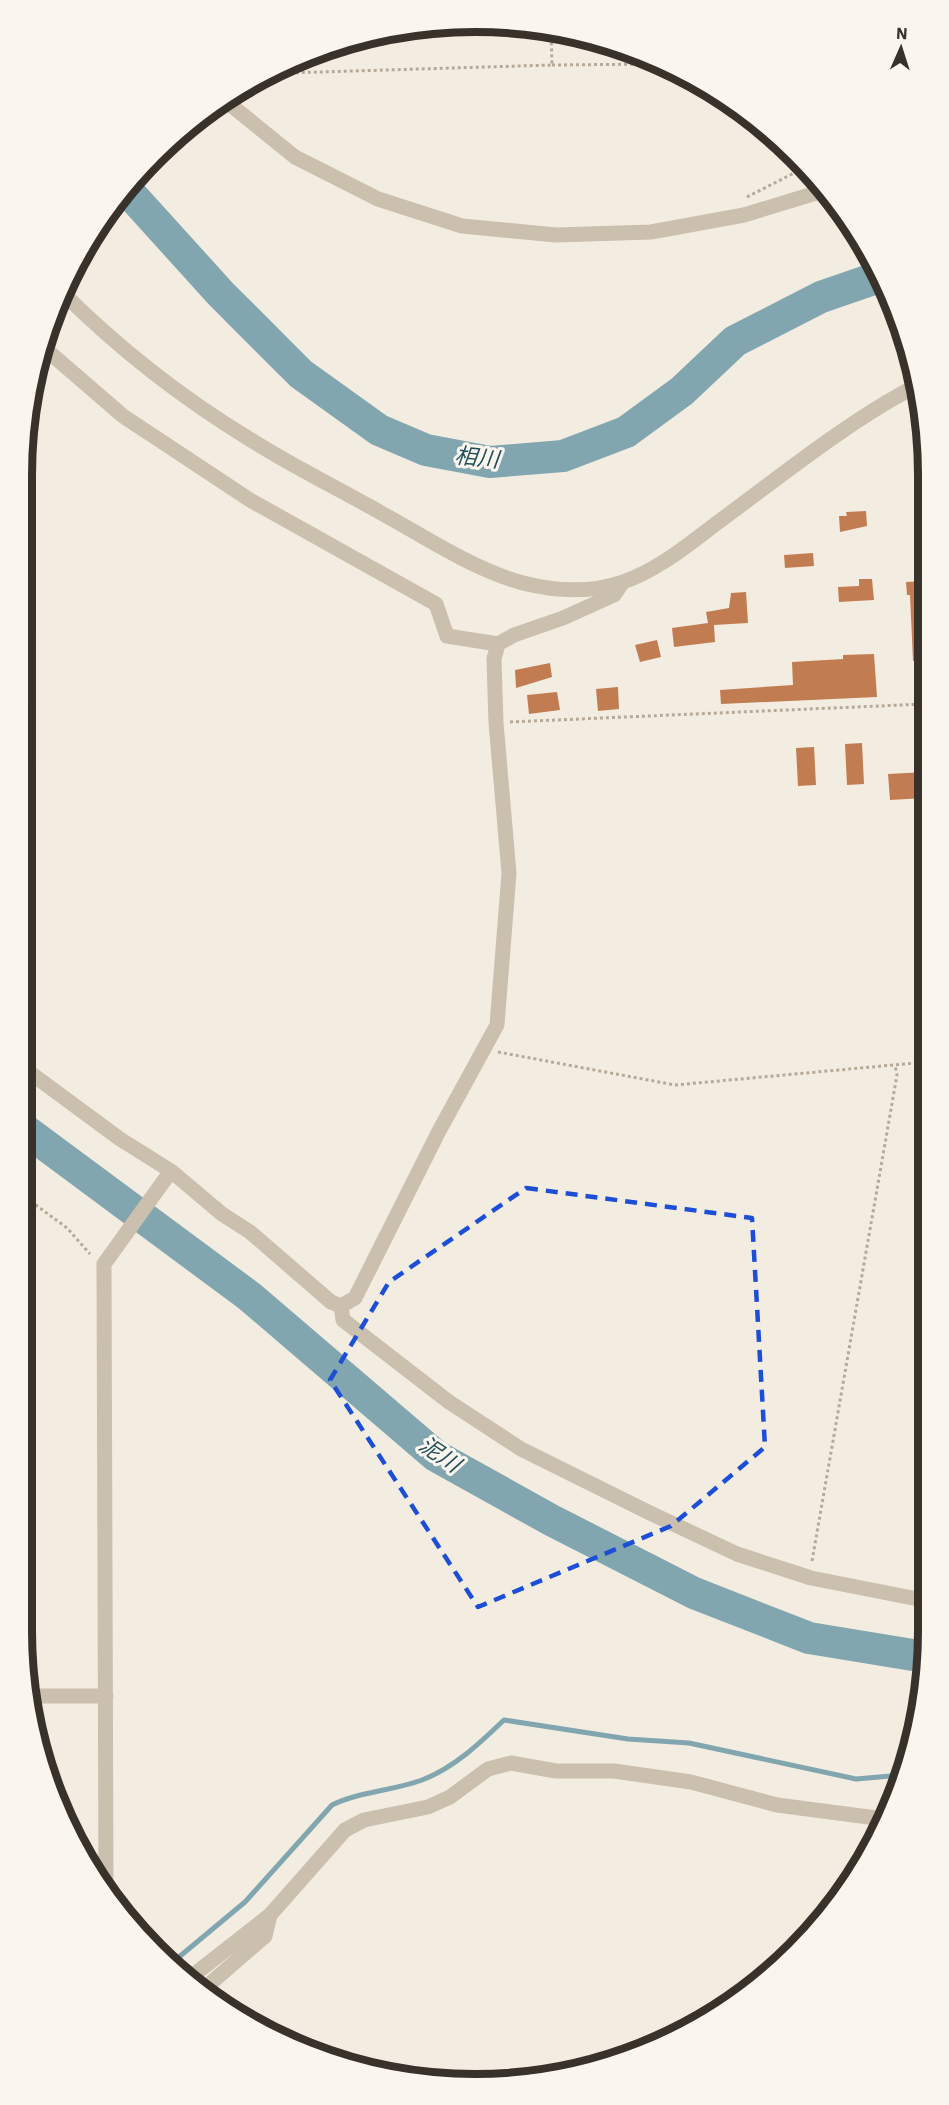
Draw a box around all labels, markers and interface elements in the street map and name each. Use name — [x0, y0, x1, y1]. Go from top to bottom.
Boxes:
north arrow — [871, 18, 931, 78]
text: N — [895, 23, 908, 43]
water label: 相川 — [454, 440, 502, 473]
water label: 泥川 — [414, 1429, 468, 1479]

